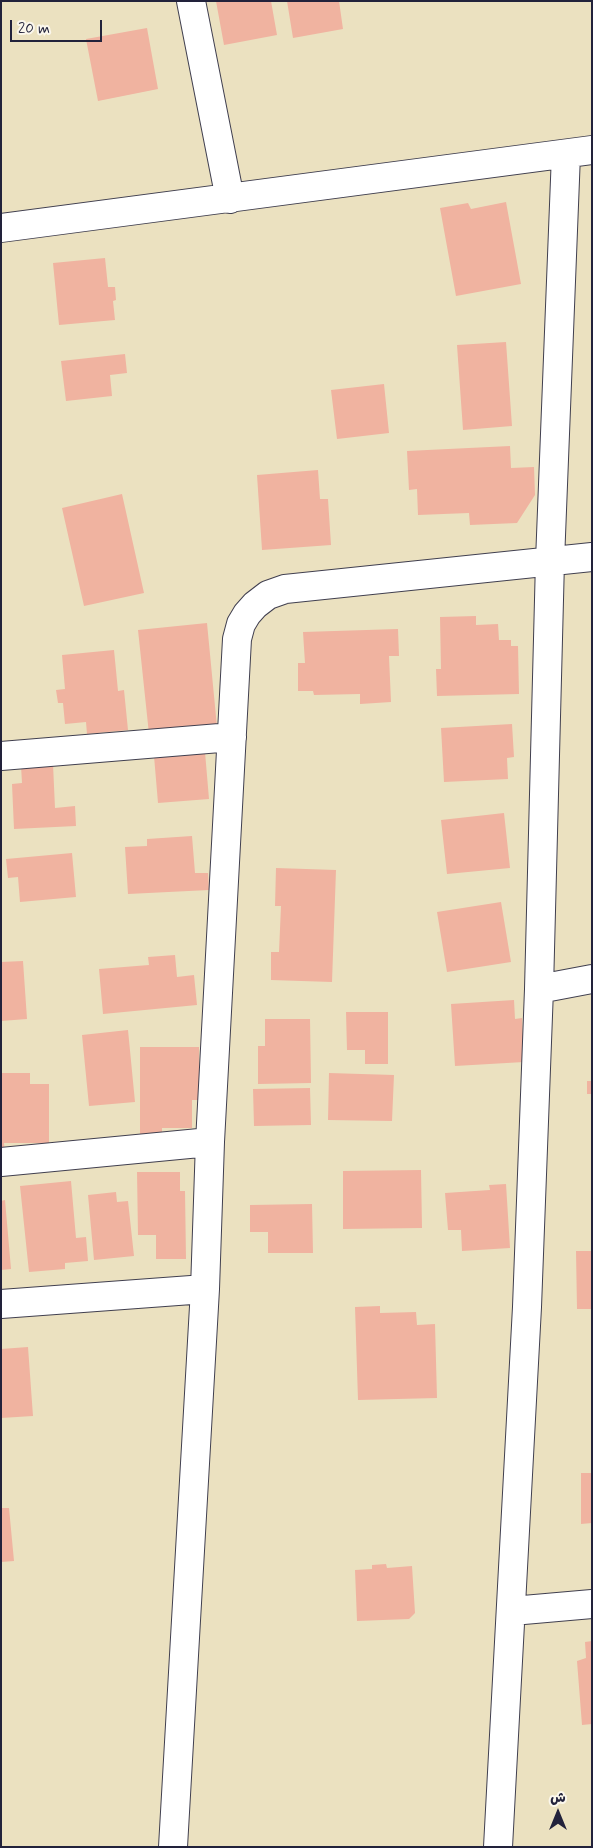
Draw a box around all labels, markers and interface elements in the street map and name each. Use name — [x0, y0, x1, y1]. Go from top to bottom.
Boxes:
scale bar — [12, 10, 105, 42]
text: 20 m — [18, 19, 50, 39]
north arrow — [533, 1788, 583, 1838]
text: ش — [550, 1789, 566, 1807]

